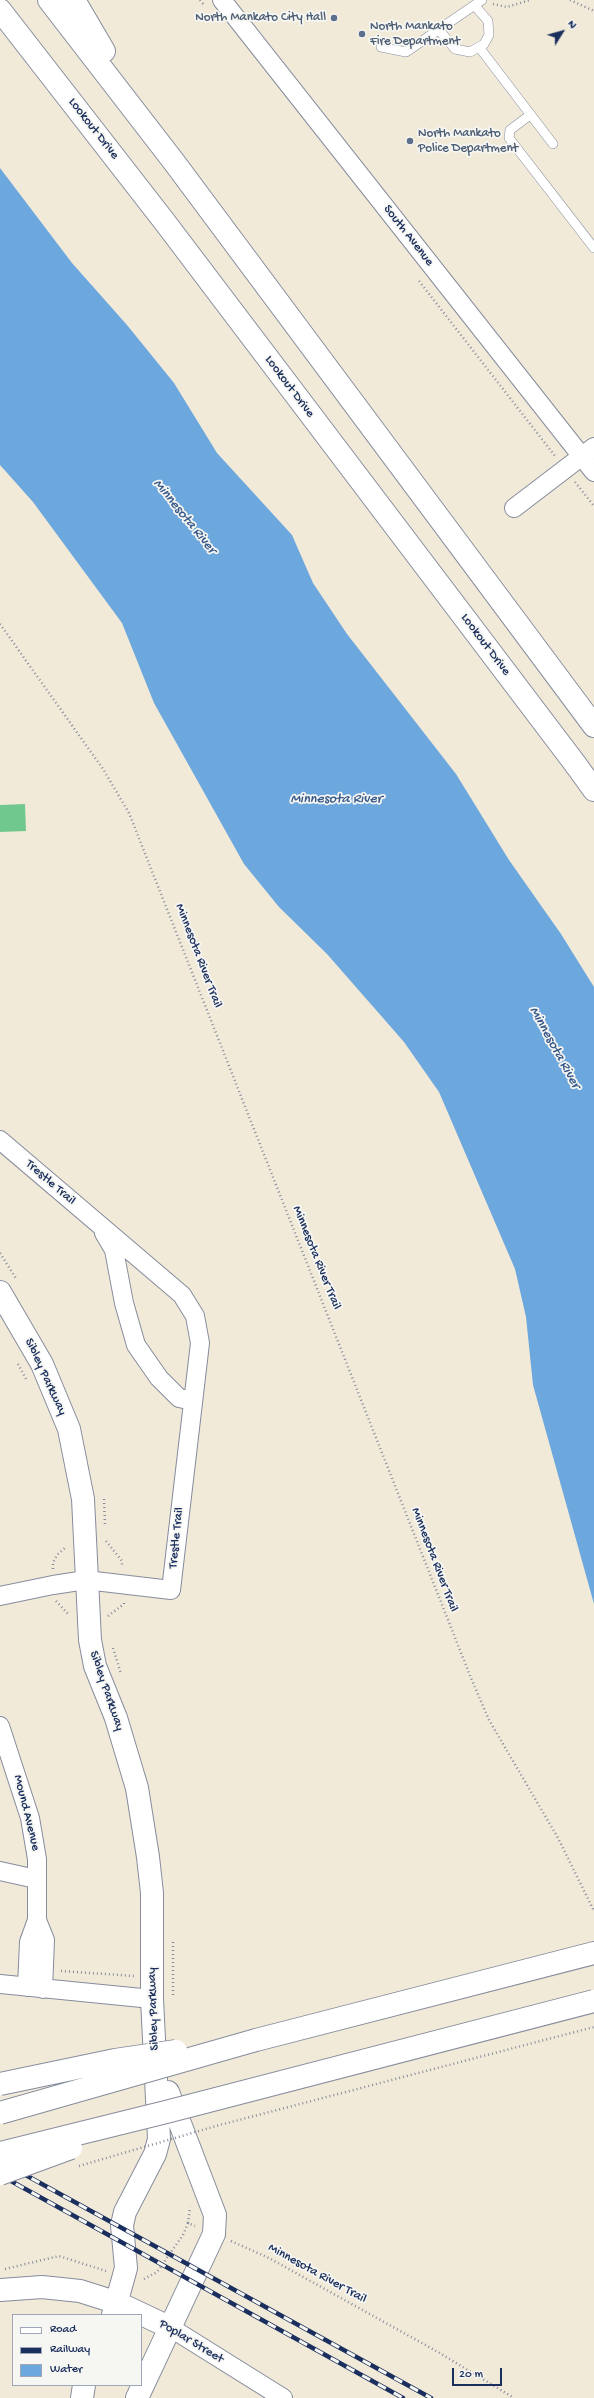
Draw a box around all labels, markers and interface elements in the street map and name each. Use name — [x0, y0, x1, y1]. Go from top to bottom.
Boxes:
place label: North Mankato City Hall — [195, 10, 326, 26]
north arrow — [542, 12, 582, 52]
marker: North Mankato City Hall — [329, 13, 339, 23]
text: N — [565, 18, 579, 31]
place label: North Mankato Fire Department — [370, 19, 460, 50]
marker: North Mankato Fire Department — [357, 29, 367, 39]
street label: Lookout Drive — [64, 95, 122, 163]
place label: North Mankato Police Department — [418, 126, 518, 157]
marker: North Mankato Police Department — [405, 136, 415, 146]
street label: South Avenue — [379, 202, 437, 270]
street label: Lookout Drive — [261, 353, 317, 421]
water label: Minnesota River — [149, 476, 219, 558]
street label: Lookout Drive — [457, 611, 513, 679]
water label: Minnesota River — [290, 792, 382, 808]
street label: Minnesota River Trail — [171, 902, 225, 1010]
water label: Minnesota River — [525, 1004, 583, 1092]
street label: Trestle Trail — [22, 1157, 78, 1209]
street label: Minnesota River Trail — [288, 1204, 344, 1312]
street label: Sibley Parkway — [20, 1336, 70, 1418]
street label: Minnesota River Trail — [407, 1506, 461, 1614]
street label: Trestle Trail — [166, 1507, 188, 1569]
street label: Sibley Parkway — [85, 1649, 127, 1733]
street label: Mound Avenue — [9, 1773, 43, 1853]
street label: Sibley Parkway — [145, 1967, 163, 2051]
street label: Minnesota River Trail — [265, 2240, 369, 2308]
legend — [12, 2314, 142, 2386]
street label: Poplar Street — [156, 2317, 226, 2367]
text: Road — [50, 2323, 76, 2337]
text: Railway — [50, 2343, 90, 2357]
scale bar — [454, 2360, 504, 2386]
text: Water — [50, 2363, 82, 2377]
text: 20 m — [459, 2368, 483, 2382]

